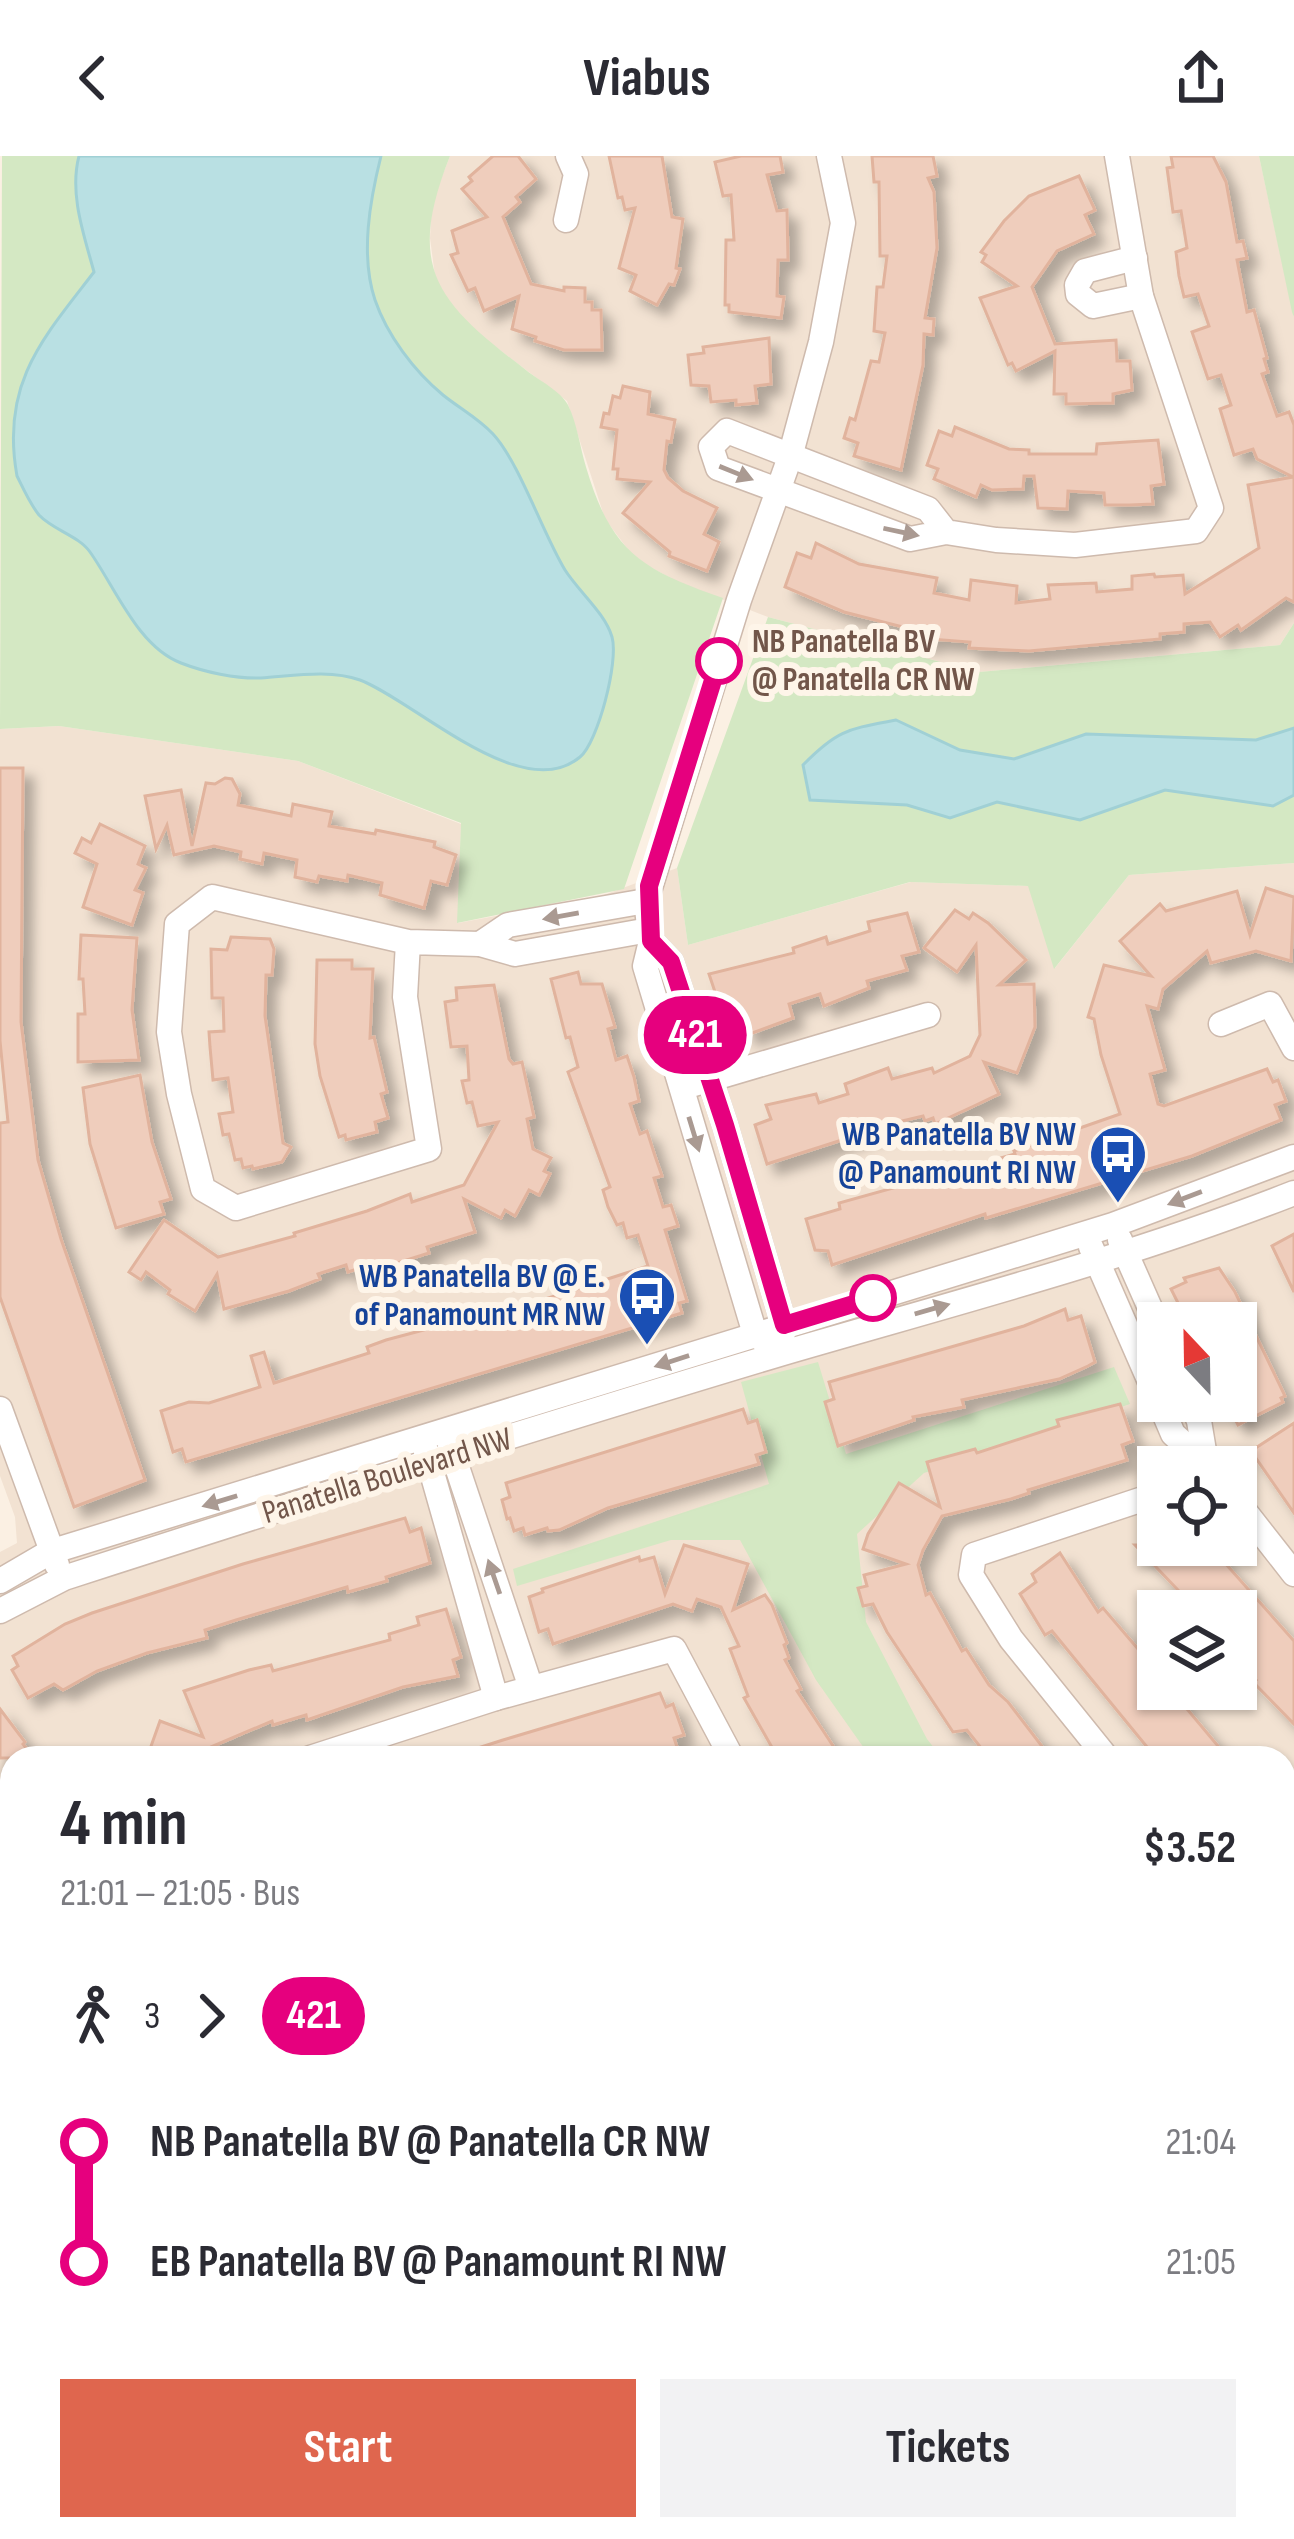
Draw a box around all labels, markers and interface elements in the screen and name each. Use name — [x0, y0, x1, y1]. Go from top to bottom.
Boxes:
icon: back — [60, 45, 126, 111]
icon: share — [1168, 45, 1234, 111]
text: Viabus — [583, 46, 711, 111]
one-way arrow — [718, 464, 754, 483]
one-way arrow — [883, 524, 920, 543]
place label: NB Panatella BV @ Panatella CR NW — [752, 622, 975, 700]
marker: NB Panatella BV @ Panatella CR NW — [697, 639, 741, 683]
one-way arrow — [541, 907, 579, 926]
line badge: 421 — [626, 996, 764, 1074]
text: 421 — [668, 1009, 722, 1060]
place label: WB Panatella BV NW @ Panamount RI NW — [838, 1115, 1076, 1193]
one-way arrow — [686, 1116, 704, 1153]
bus stop icon: WB Panatella BV NW @ Panamount RI NW — [1087, 1123, 1149, 1205]
one-way arrow — [1166, 1189, 1202, 1208]
place label: WB Panatella BV @ E. of Panamount MR NW — [355, 1257, 605, 1335]
bus stop icon: WB Panatella BV @ E. of Panamount MR NW — [616, 1265, 678, 1347]
unlabelled marker — [851, 1276, 895, 1320]
one-way arrow — [914, 1299, 951, 1317]
north arrow — [1137, 1302, 1257, 1422]
map controls — [1137, 1302, 1257, 1710]
one-way arrow — [653, 1352, 690, 1371]
street label: Panatella Boulevard NW — [257, 1419, 517, 1533]
button: locate — [1137, 1446, 1257, 1566]
one-way arrow — [201, 1493, 238, 1511]
one-way arrow — [483, 1558, 502, 1595]
button: layers — [1137, 1590, 1257, 1710]
text: 4 min — [60, 1785, 188, 1864]
text: $3.52 — [1143, 1821, 1236, 1876]
text: 21:01 – 21:05 · Bus — [60, 1870, 300, 1917]
icon: walk — [60, 1983, 126, 2049]
icon: forward — [178, 1983, 244, 2049]
text: 421 — [286, 1990, 341, 2041]
text: 3 — [144, 1993, 160, 2040]
text: NB Panatella BV @ Panatella CR NW — [150, 2115, 710, 2170]
text: 21:04 — [1165, 2119, 1236, 2166]
text: EB Panatella BV @ Panamount RI NW — [150, 2235, 726, 2290]
text: 21:05 — [1166, 2239, 1236, 2286]
button: Start — [60, 2379, 636, 2517]
button: Tickets — [660, 2379, 1236, 2517]

